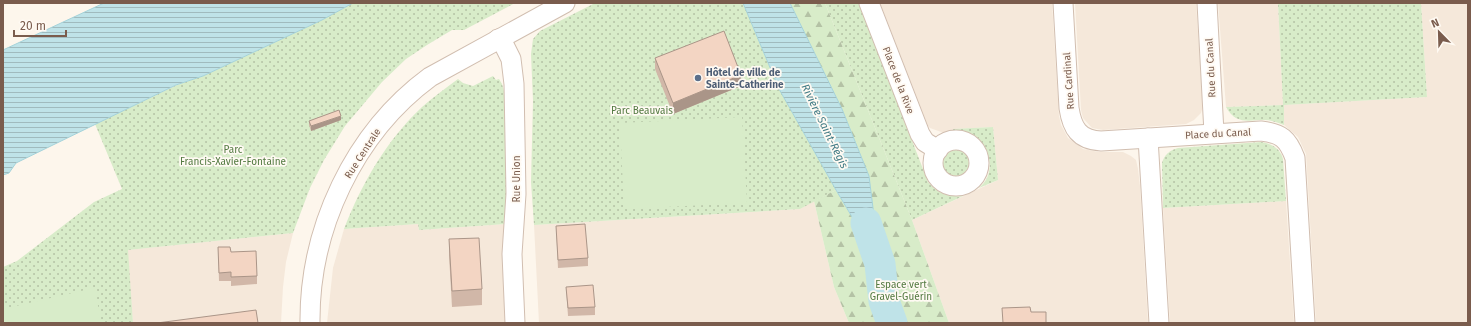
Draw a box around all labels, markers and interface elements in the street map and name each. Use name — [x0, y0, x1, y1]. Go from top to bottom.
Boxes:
scale bar — [14, 12, 66, 38]
north arrow — [1419, 12, 1459, 52]
text: N — [1429, 16, 1441, 31]
text: 20 m — [20, 19, 46, 33]
street label: Rue du Canal — [1203, 38, 1219, 98]
street label: Place de la Rive — [880, 45, 916, 116]
street label: Rue Cardinal — [1061, 52, 1077, 110]
place label: Hôtel de ville de Sainte-Catherine — [706, 67, 784, 91]
marker: Hôtel de ville de Sainte-Catherine — [693, 73, 703, 83]
water label: Rivière Saint-Régis — [798, 82, 851, 171]
park label: Parc Beauvais — [611, 105, 673, 117]
street label: Rue Centrale — [342, 126, 384, 181]
street label: Place du Canal — [1185, 126, 1252, 142]
park label: Parc Francis-Xavier-Fontaine — [180, 144, 286, 168]
street label: Rue Union — [511, 156, 523, 202]
park label: Espace vert Gravel-Guérin — [870, 279, 932, 303]

